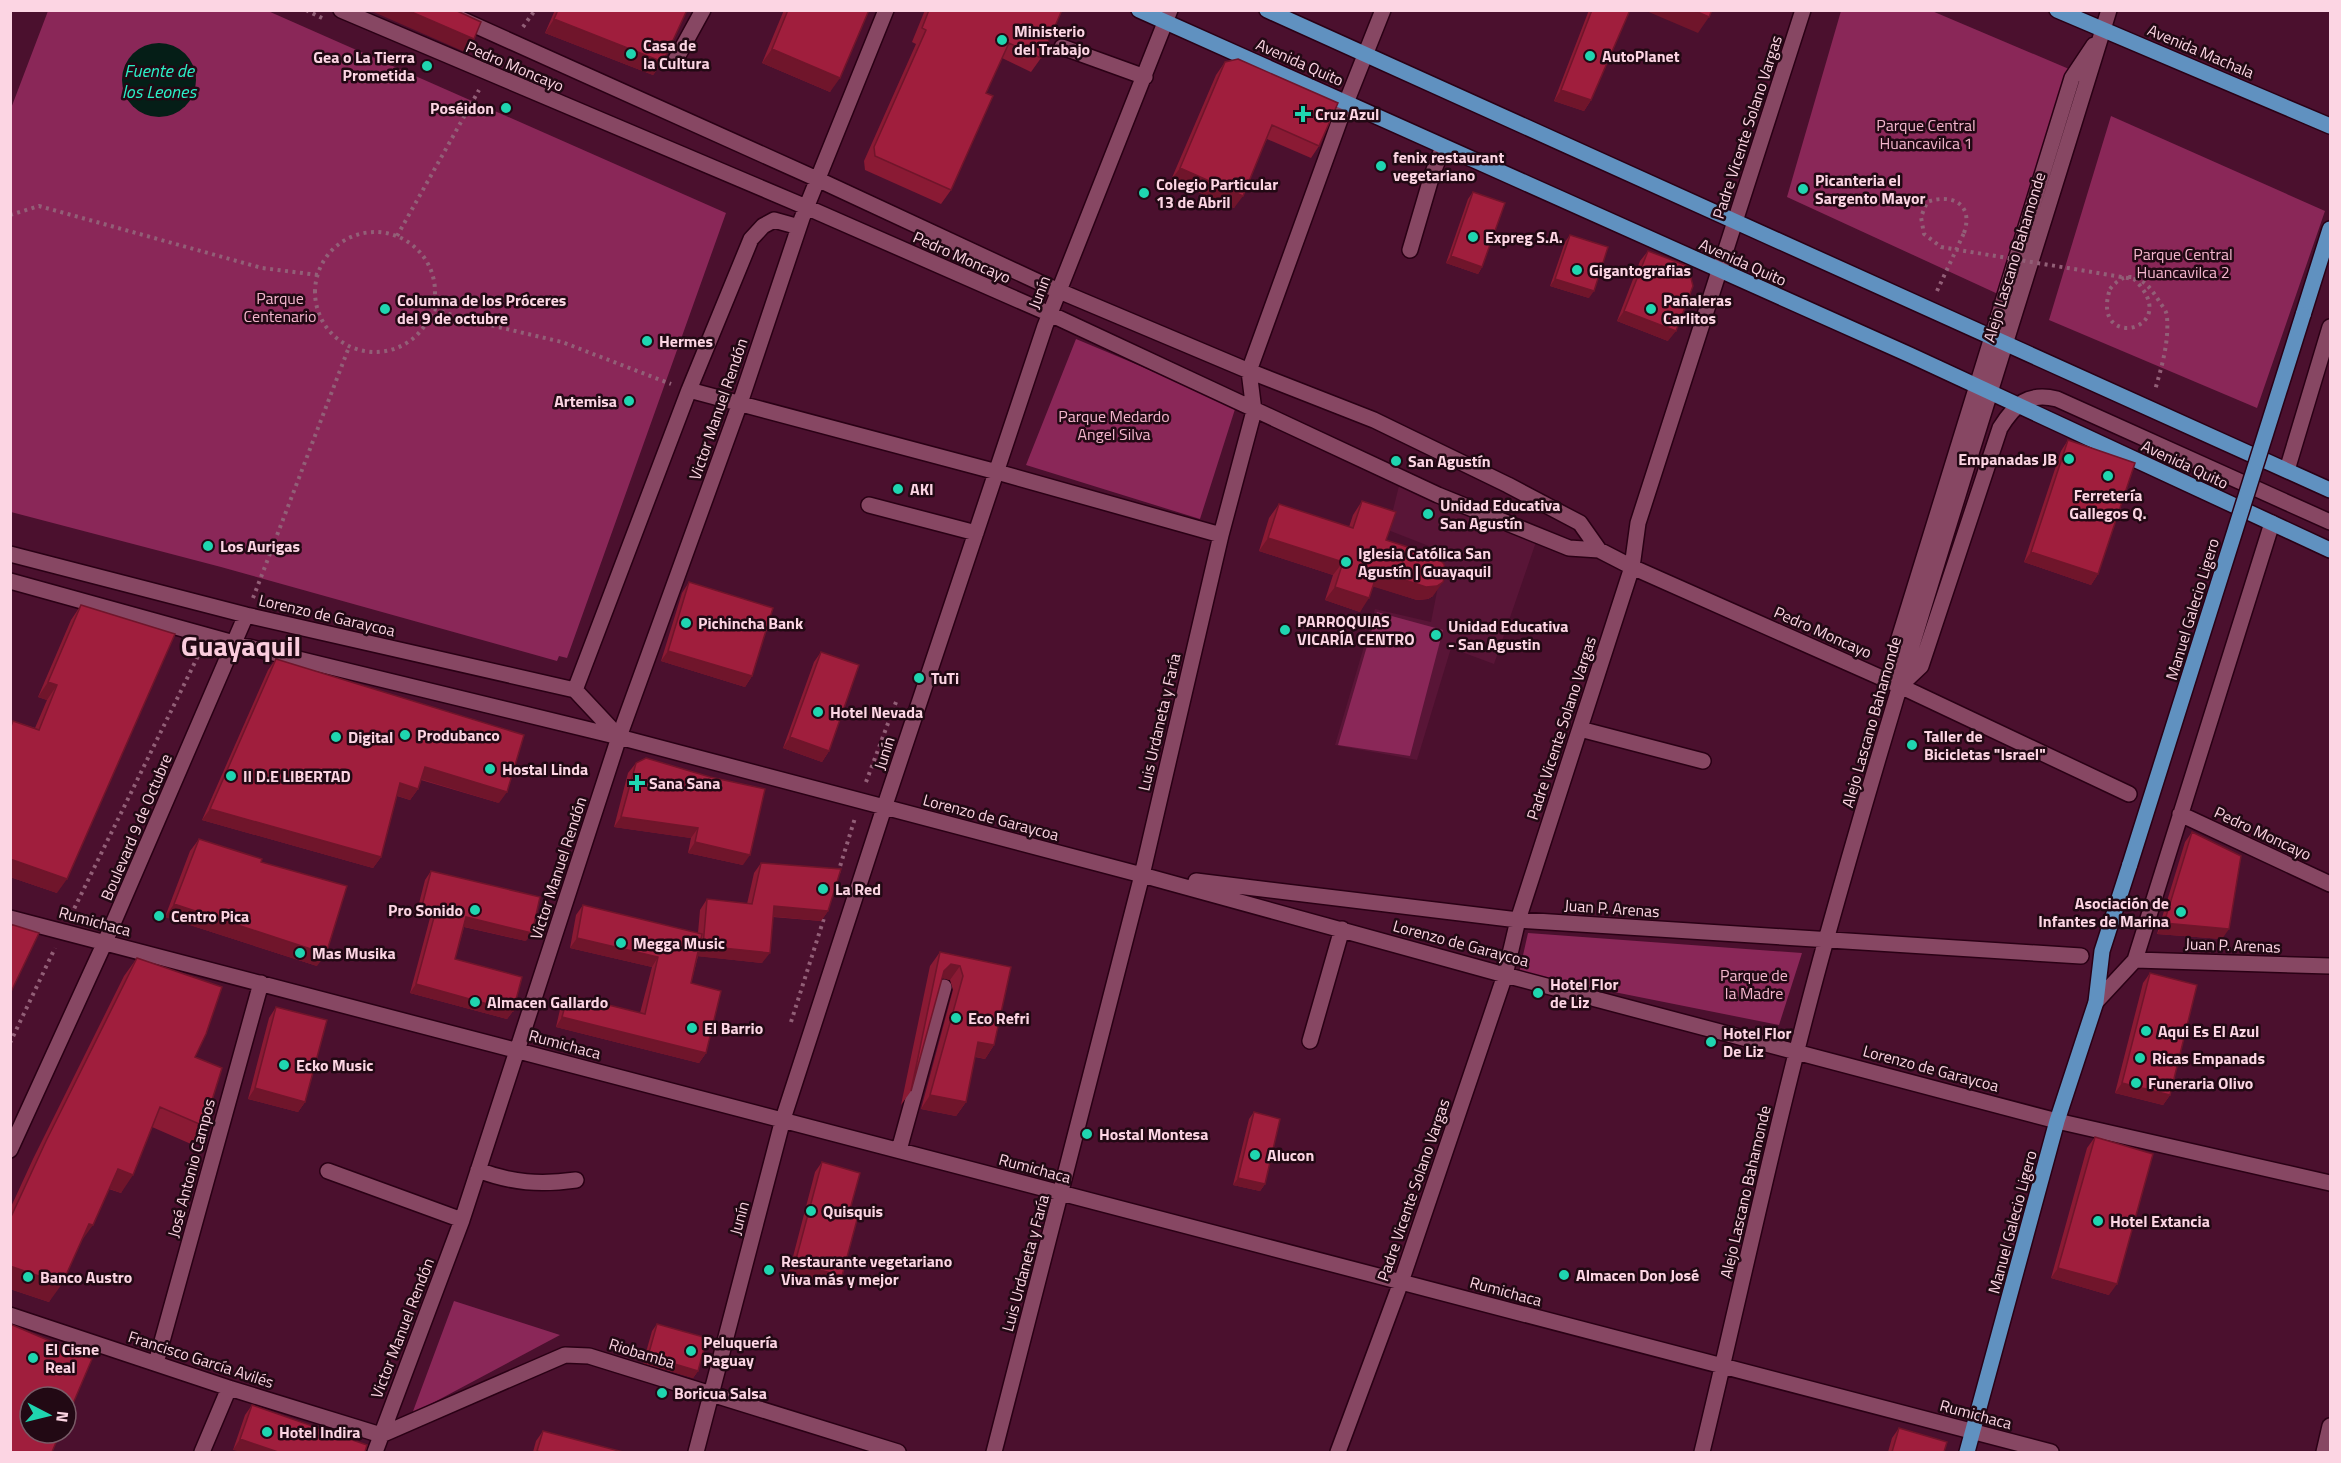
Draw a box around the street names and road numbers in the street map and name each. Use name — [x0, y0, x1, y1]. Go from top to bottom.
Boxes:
street label: Avenida Machala — [2144, 18, 2258, 84]
street label: Avenida Quito — [1252, 32, 1348, 92]
street label: Padre Vicente Solano Vargas — [1706, 32, 1788, 222]
street label: Pedro Moncayo — [462, 35, 568, 97]
street label: Alejo Lascano Bahamonde — [1977, 169, 2051, 345]
street label: Pedro Moncayo — [909, 225, 1015, 289]
street label: Avenida Quito — [1695, 232, 1791, 292]
street label: Junín — [1022, 272, 1056, 312]
street label: Victor Manuel Rendón — [682, 335, 754, 483]
street label: Avenida Quito — [2138, 433, 2232, 495]
street label: Manuel Galecio Ligero — [2159, 535, 2225, 683]
street label: Lorenzo de Garaycoa — [256, 588, 398, 642]
street label: Pedro Moncayo — [1770, 600, 1876, 664]
street label: Padre Vicente Solano Vargas — [1520, 633, 1602, 823]
street label: Alejo Lascano Bahamonde — [1835, 634, 1907, 810]
street label: Luis Urdaneta y Faría — [1131, 651, 1187, 793]
street label: Junín — [867, 733, 901, 773]
street label: Boulevard 9 de Octubre — [94, 750, 178, 904]
street label: Lorenzo de Garaycoa — [920, 787, 1062, 847]
street label: Victor Manuel Rendón — [524, 794, 592, 942]
street label: Pedro Moncayo — [2211, 800, 2315, 866]
street label: Juan P. Arenas — [1564, 893, 1660, 923]
street label: Rumichaca — [56, 900, 134, 942]
street label: Lorenzo de Garaycoa — [1390, 913, 1532, 973]
street label: Juan P. Arenas — [2185, 931, 2281, 959]
street label: Rumichaca — [526, 1023, 604, 1065]
street label: Lorenzo de Garaycoa — [1860, 1038, 2002, 1098]
street label: Padre Vicente Solano Vargas — [1370, 1095, 1456, 1285]
street label: José Antonio Campos — [161, 1096, 221, 1240]
street label: Alejo Lascano Bahamonde — [1713, 1103, 1777, 1281]
street label: Rumichaca — [996, 1147, 1074, 1189]
street label: Manuel Galecio Ligero — [1981, 1148, 2043, 1296]
street label: Luis Urdaneta y Faría — [995, 1192, 1055, 1334]
street label: Junín — [723, 1199, 755, 1237]
street label: Victor Manuel Rendón — [364, 1254, 440, 1402]
street label: Rumichaca — [1467, 1270, 1545, 1312]
street label: Francisco García Avilés — [125, 1324, 277, 1394]
street label: Riobamba — [606, 1332, 678, 1374]
street label: Rumichaca — [1937, 1393, 2015, 1435]

